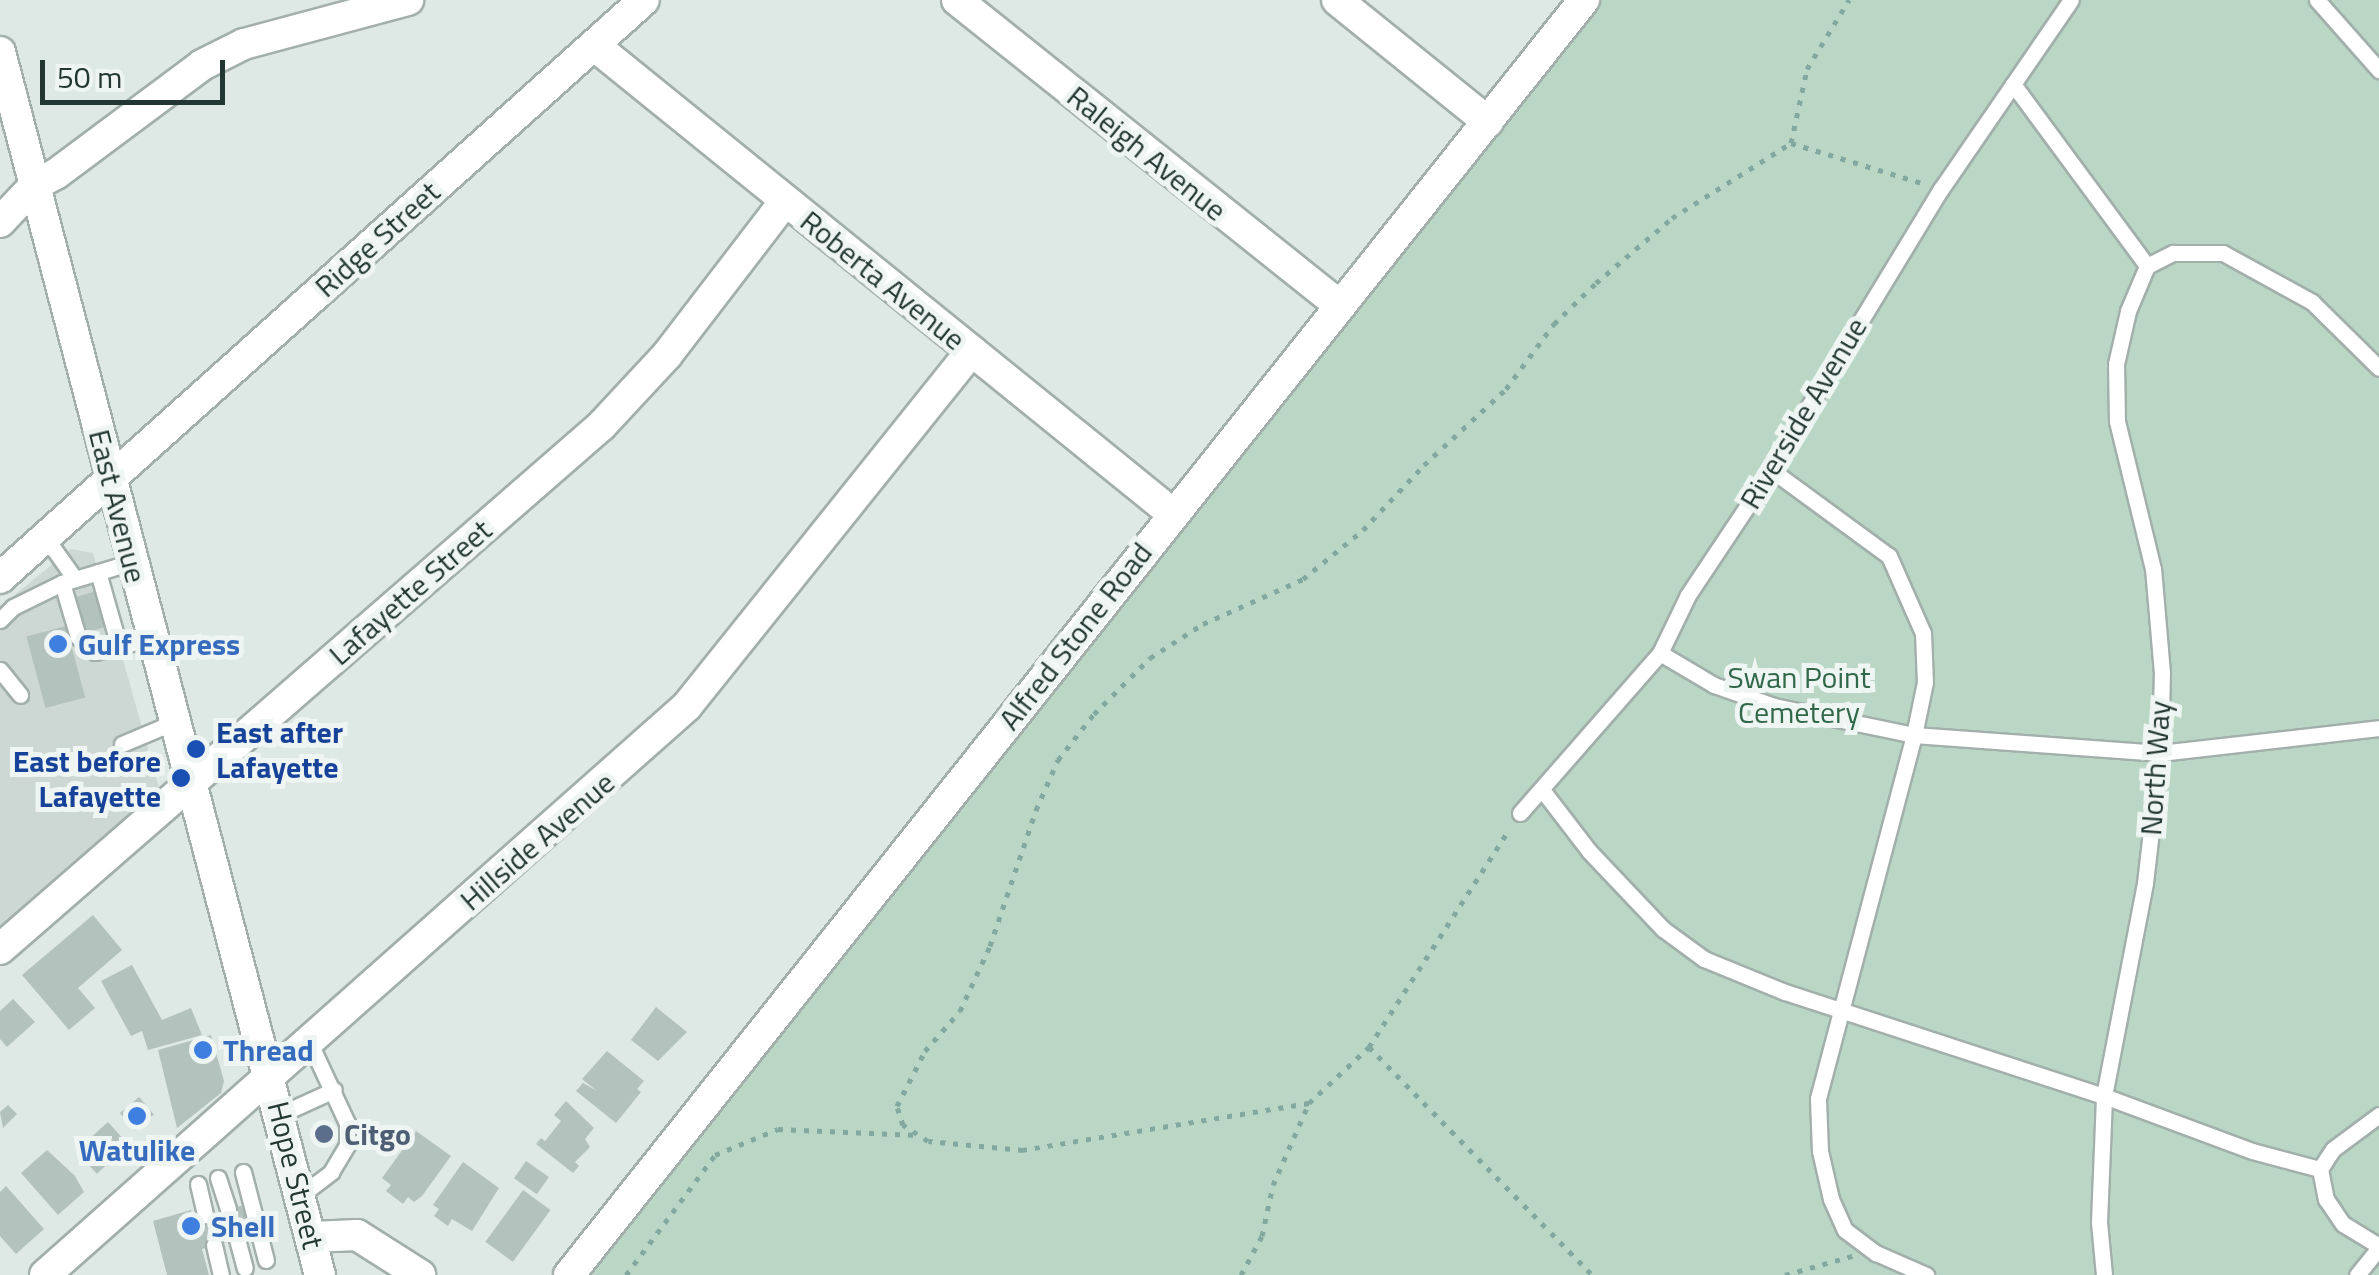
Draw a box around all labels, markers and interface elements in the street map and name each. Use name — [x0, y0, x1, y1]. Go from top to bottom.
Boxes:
scale bar — [45, 40, 230, 102]
text: 50 m — [57, 54, 122, 100]
street label: Raleigh Avenue — [1060, 78, 1234, 228]
street label: Ridge Street — [307, 174, 447, 304]
street label: Roberta Avenue — [793, 203, 973, 357]
street label: Riverside Avenue — [1732, 311, 1874, 515]
street label: East Avenue — [82, 426, 154, 586]
street label: Lafayette Street — [321, 512, 499, 672]
street label: Alfred Stone Road — [991, 535, 1159, 737]
place label: Gulf Express — [78, 626, 240, 662]
marker: Gulf Express — [47, 633, 69, 655]
park label: Swan Point Cemetery — [1727, 659, 1871, 730]
street label: North Way — [2132, 699, 2178, 837]
place label: East after Lafayette — [216, 714, 343, 784]
marker: East after Lafayette — [185, 738, 207, 760]
place label: East before Lafayette — [13, 743, 161, 814]
street label: Hillside Avenue — [452, 764, 622, 918]
marker: East before Lafayette — [170, 767, 192, 789]
place label: Thread — [223, 1032, 314, 1068]
marker: Thread — [192, 1039, 214, 1061]
street label: Hope Street — [260, 1097, 332, 1253]
marker: Watulike — [126, 1105, 148, 1127]
place label: Citgo — [344, 1116, 411, 1152]
marker: Citgo — [313, 1123, 335, 1145]
place label: Watulike — [79, 1132, 195, 1168]
place label: Shell — [211, 1208, 275, 1244]
marker: Shell — [180, 1215, 202, 1237]

